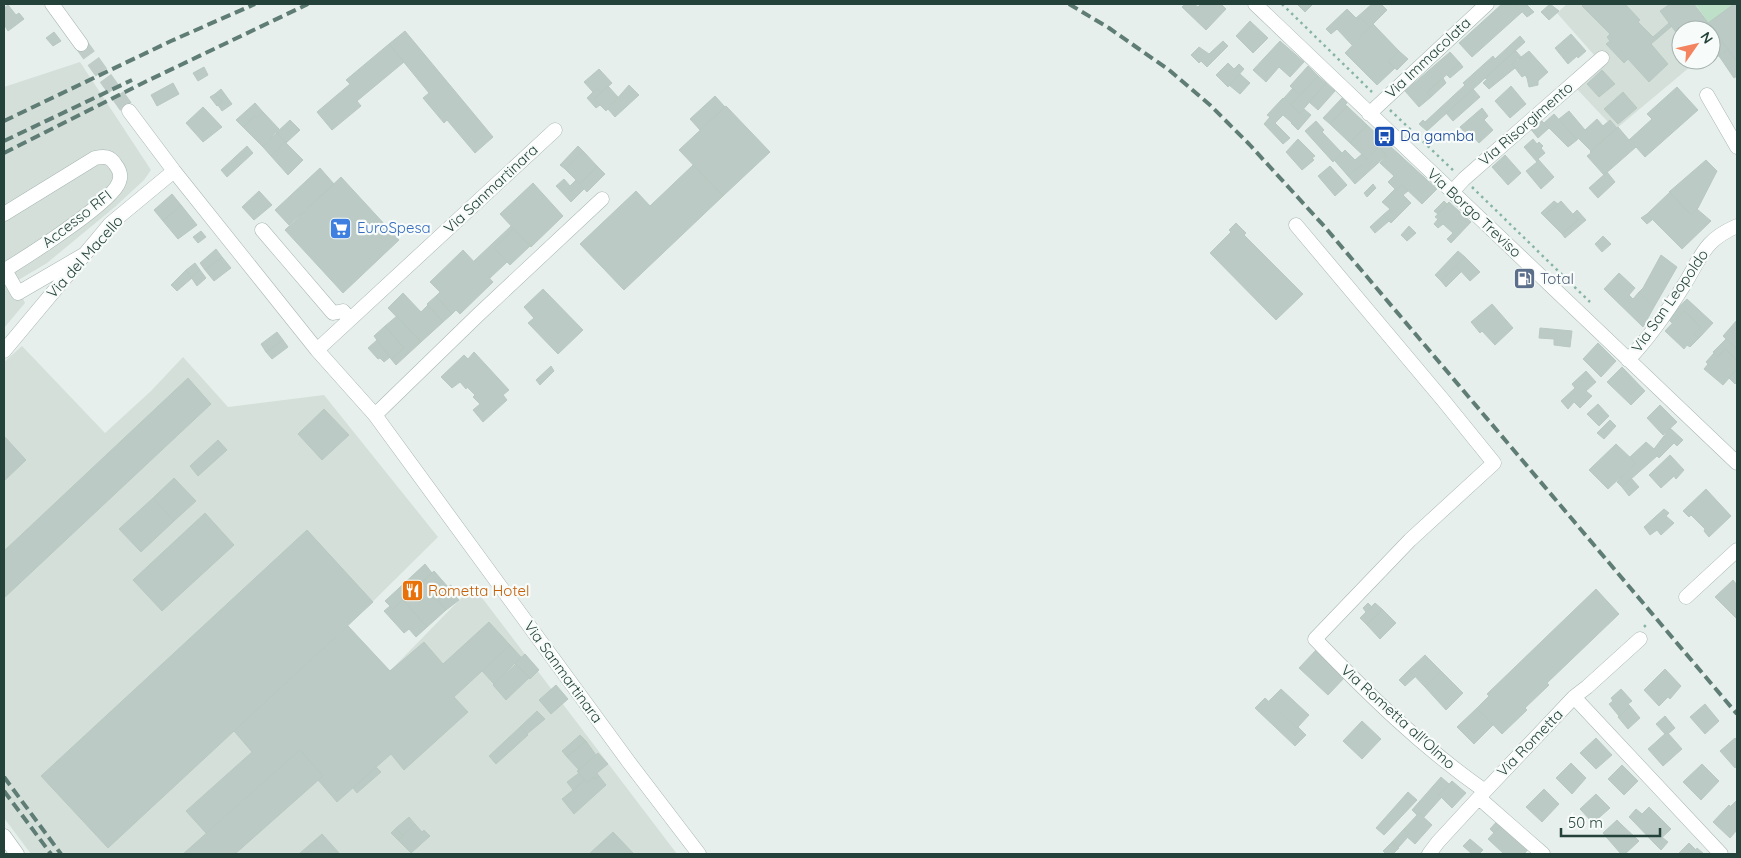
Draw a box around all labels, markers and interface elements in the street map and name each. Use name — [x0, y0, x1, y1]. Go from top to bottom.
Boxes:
street label: Via Immacolata — [1381, 13, 1474, 102]
north arrow — [1671, 20, 1721, 70]
text: N — [1696, 28, 1717, 47]
street label: Via Risorgimento — [1475, 77, 1577, 170]
bus stop icon: Da gamba — [1372, 124, 1396, 148]
place label: Da gamba — [1400, 126, 1474, 145]
street label: Via Sanmartinara — [440, 140, 542, 237]
street label: Via Borgo Treviso — [1423, 164, 1526, 261]
street label: Accesso RFI — [38, 185, 115, 252]
street label: Via del Macello — [42, 211, 127, 302]
supermarket icon: EuroSpesa — [329, 216, 353, 240]
place label: EuroSpesa — [357, 218, 431, 237]
street label: Via San Leopoldo — [1627, 245, 1712, 356]
fuel station icon: Total — [1512, 267, 1536, 291]
place label: Total — [1540, 269, 1574, 288]
restaurant icon: Rometta Hotel — [400, 579, 424, 603]
place label: Rometta Hotel — [428, 581, 529, 600]
street label: Via Sanmartinara — [520, 617, 607, 727]
street label: Via Rometta all'Olmo — [1337, 660, 1459, 773]
street label: Via Rometta — [1493, 705, 1567, 780]
scale bar — [1561, 806, 1660, 838]
text: 50 m — [1568, 813, 1603, 832]

